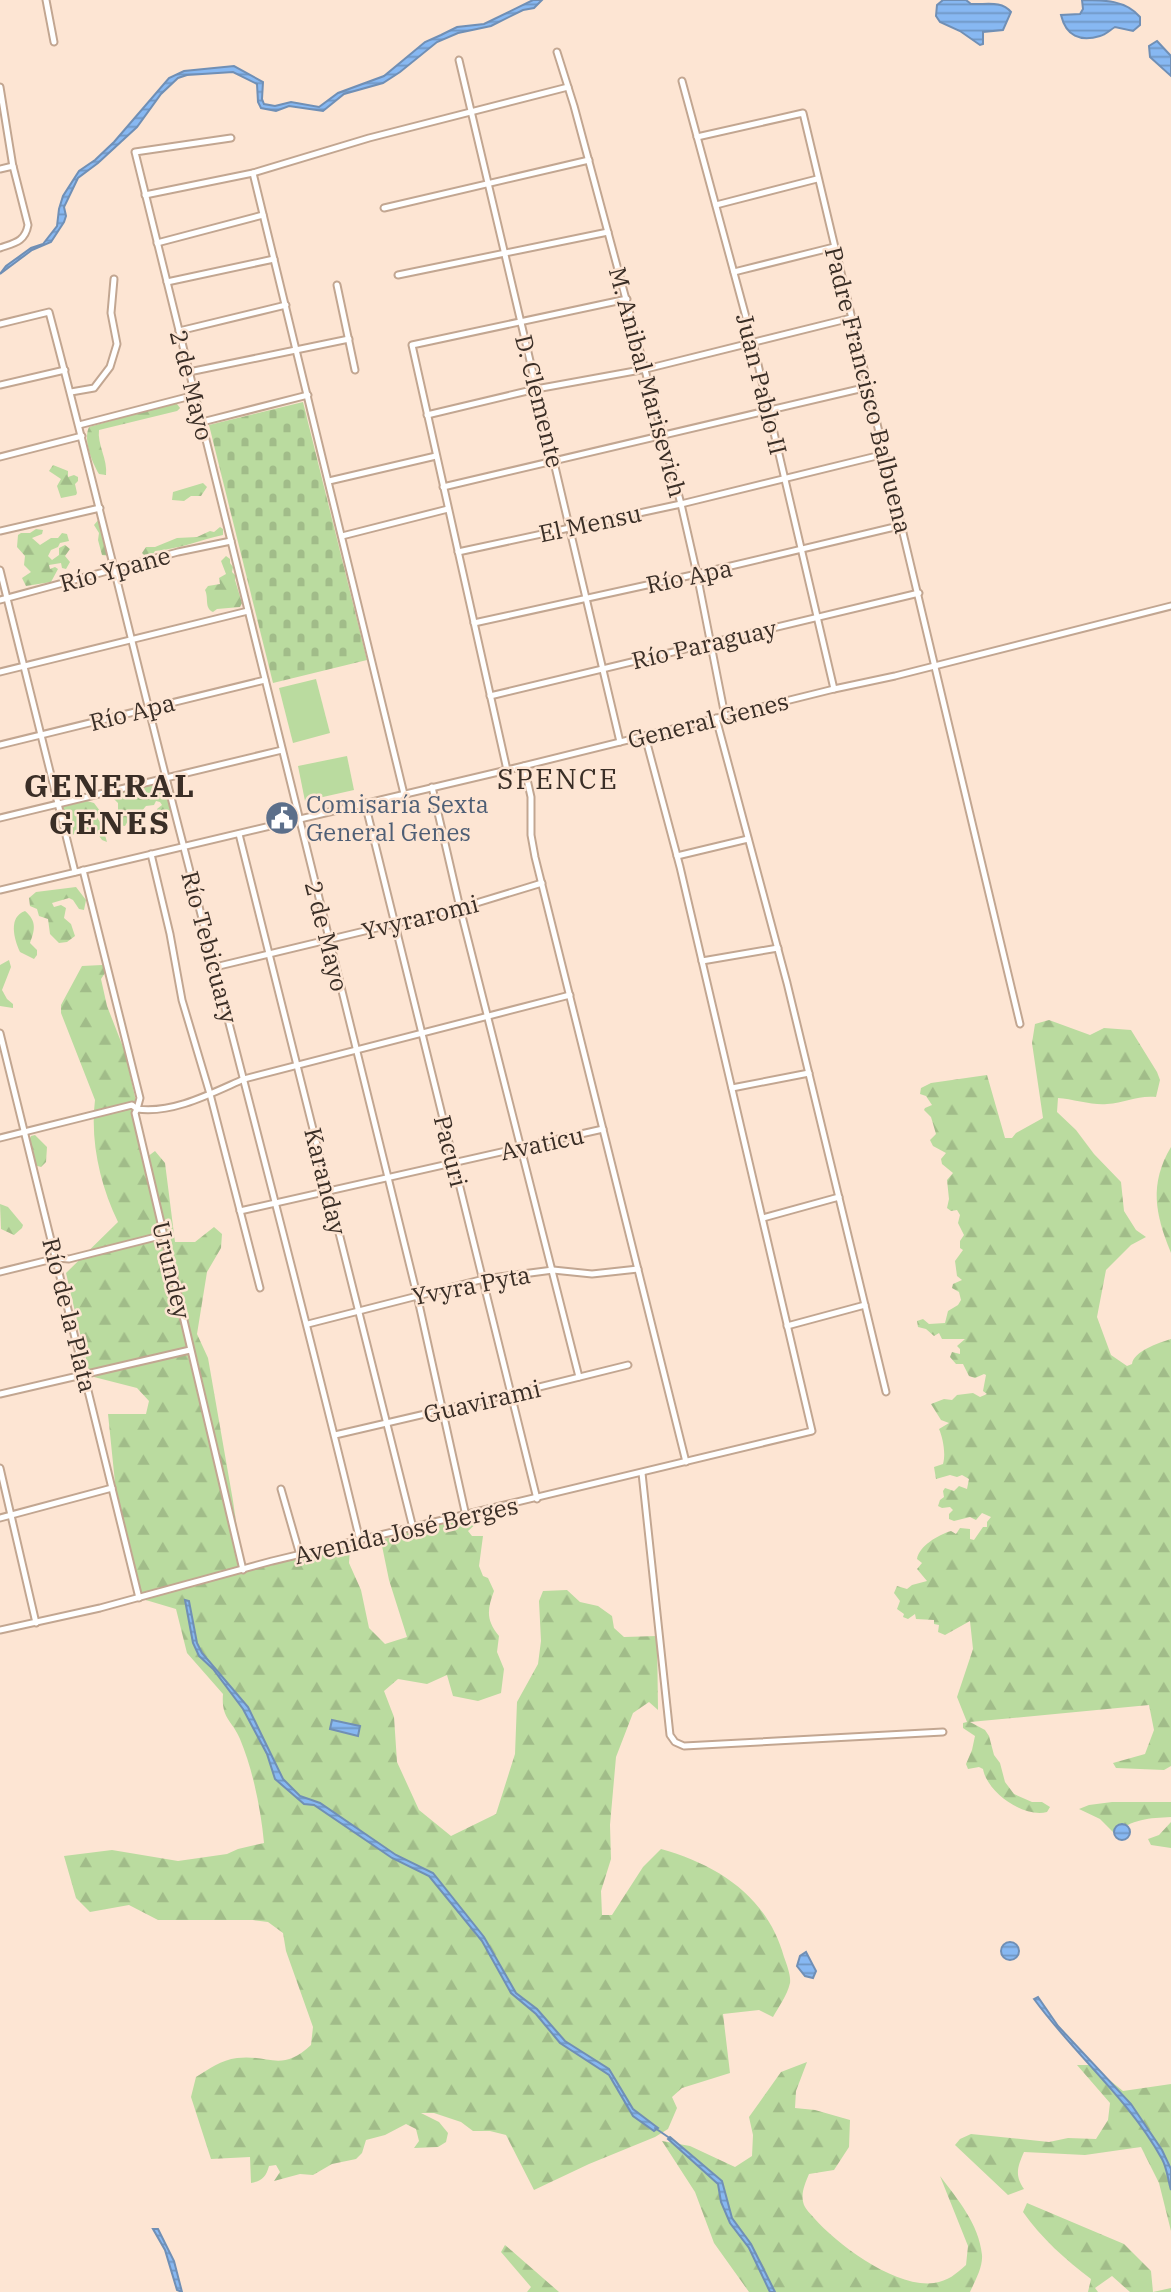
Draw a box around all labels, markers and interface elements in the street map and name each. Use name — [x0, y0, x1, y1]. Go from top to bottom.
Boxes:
street label: Padre Francisco Balbuena — [818, 243, 920, 537]
street label: M. Anibal Marisevich — [602, 263, 694, 501]
street label: Juan Pablo II — [729, 310, 795, 458]
street label: 2 de Mayo — [163, 326, 221, 444]
street label: D. Clemente — [508, 331, 572, 471]
street label: El Mensu — [536, 497, 644, 549]
street label: Río Ypane — [56, 539, 174, 599]
street label: Río Apa — [643, 551, 735, 601]
street label: Río Paraguay — [628, 612, 780, 676]
street label: General Genes — [624, 685, 792, 755]
street label: Río Apa — [86, 686, 178, 738]
district label: SPENCE — [497, 760, 619, 797]
district label: GENERAL GENES — [24, 764, 196, 843]
place label: Comisaría Sexta General Genes — [306, 788, 489, 848]
public building icon: Comisaría Sexta General Genes — [263, 799, 301, 837]
street label: Río Tebicuary — [174, 867, 246, 1027]
street label: 2 de Mayo — [298, 877, 356, 995]
street label: Yvyraromi — [358, 887, 482, 947]
street label: Pacuri — [427, 1112, 475, 1190]
street label: Avaticu — [497, 1119, 587, 1167]
street label: Karanday — [297, 1124, 355, 1238]
street label: Urundey — [145, 1218, 199, 1322]
street label: Río de la Plata — [35, 1234, 105, 1396]
street label: Yvyra Pyta — [409, 1258, 533, 1312]
street label: Guavirami — [420, 1372, 544, 1430]
street label: Avenida José Berges — [291, 1489, 521, 1571]

